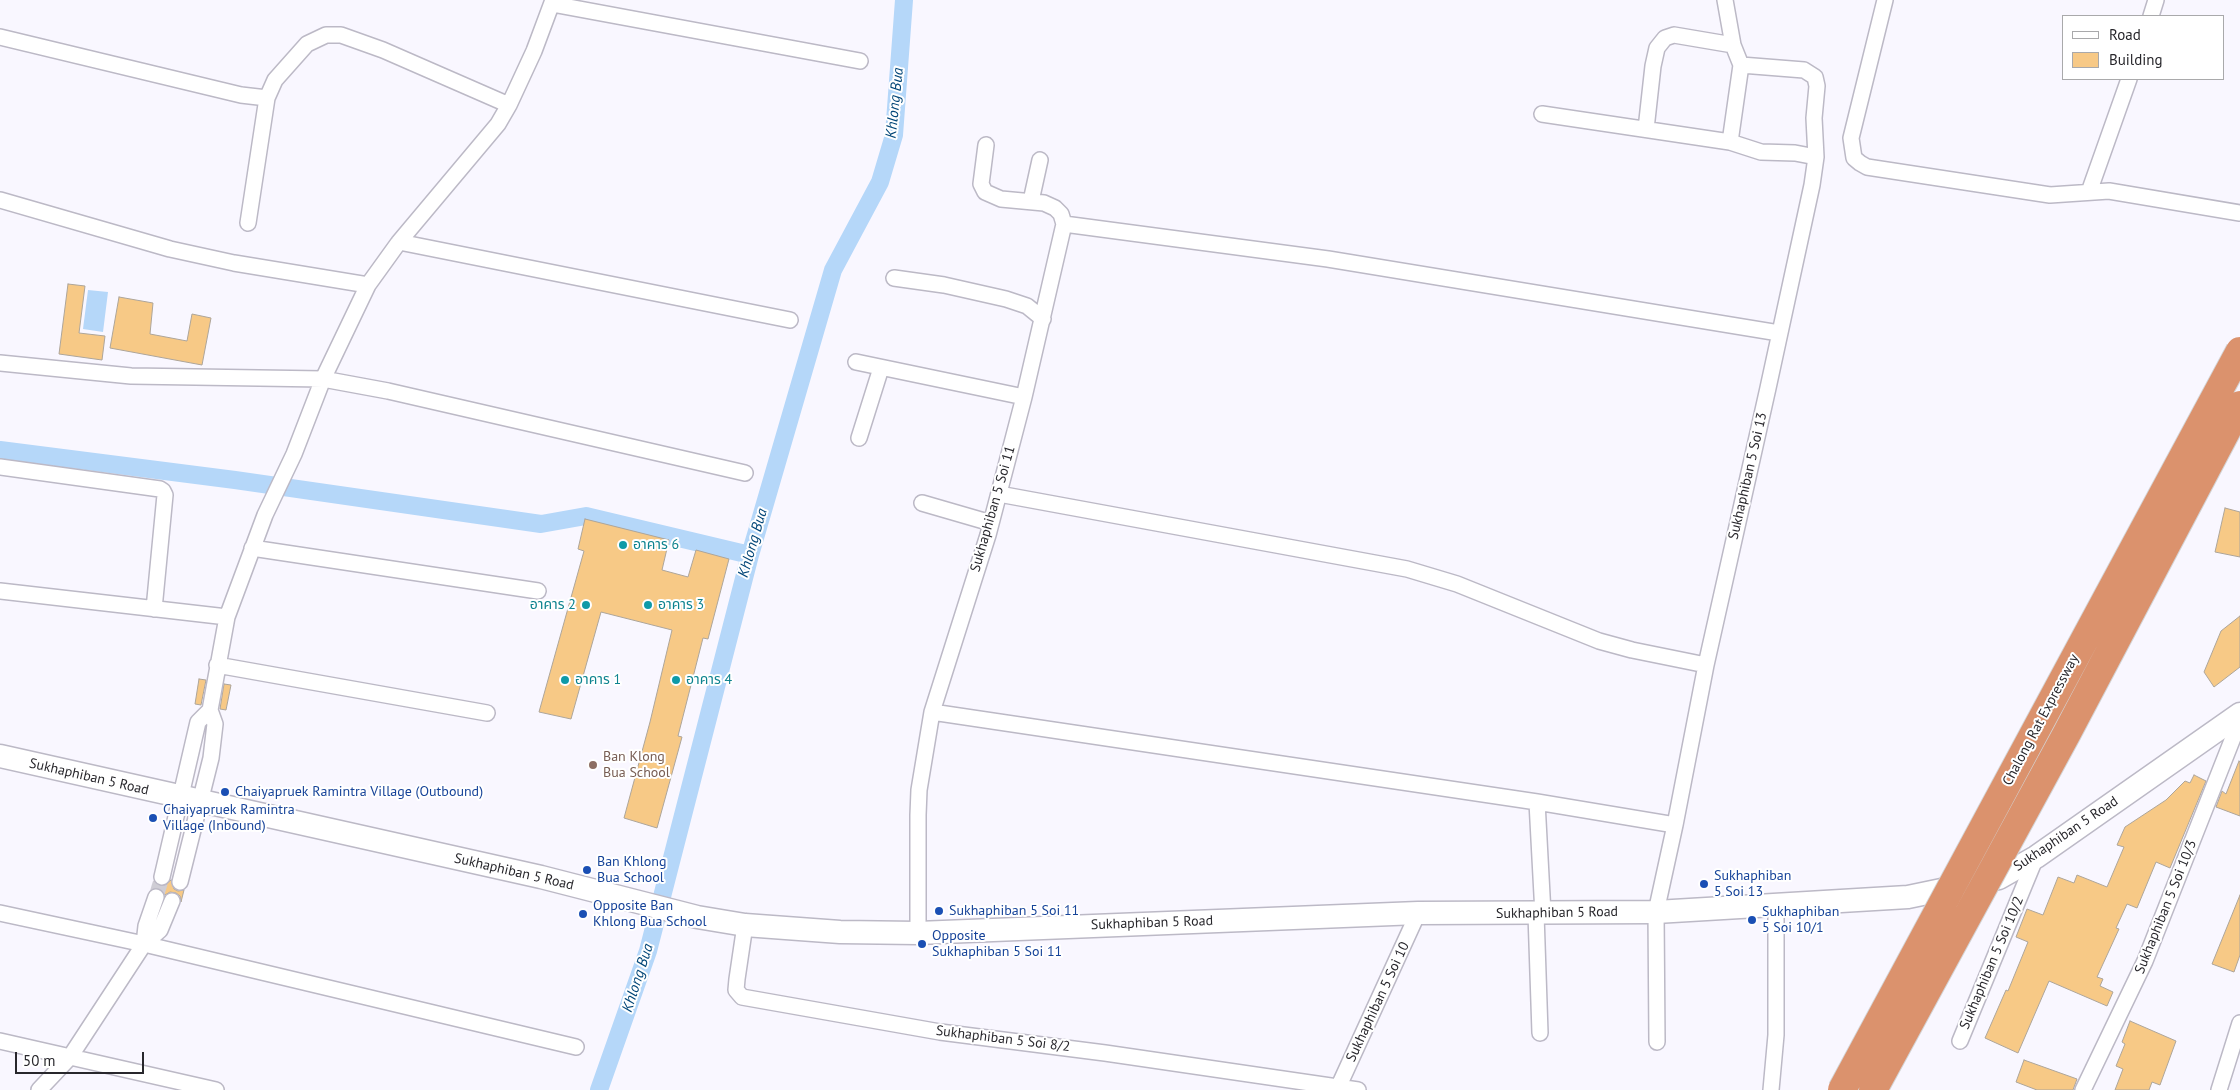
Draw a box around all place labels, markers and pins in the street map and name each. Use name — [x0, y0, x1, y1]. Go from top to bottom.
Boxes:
place label: อาคาร 6 — [633, 537, 679, 553]
marker: อาคาร 6 — [617, 539, 629, 551]
place label: อาคาร 2 — [530, 597, 576, 613]
place label: อาคาร 3 — [658, 597, 704, 613]
marker: อาคาร 2 — [580, 599, 592, 611]
marker: อาคาร 3 — [642, 599, 654, 611]
place label: อาคาร 1 — [575, 672, 621, 688]
place label: อาคาร 4 — [686, 672, 732, 688]
marker: อาคาร 1 — [559, 674, 571, 686]
marker: อาคาร 4 — [670, 674, 682, 686]
place label: Ban Klong Bua School — [603, 749, 670, 782]
marker: Ban Klong Bua School — [587, 759, 599, 771]
place label: Chaiyapruek Ramintra Village (Outbound) — [235, 784, 483, 800]
marker: Chaiyapruek Ramintra Village (Outbound) — [219, 786, 231, 798]
place label: Chaiyapruek Ramintra Village (Inbound) — [163, 802, 295, 834]
marker: Chaiyapruek Ramintra Village (Inbound) — [147, 812, 159, 824]
place label: Ban Khlong Bua School — [597, 854, 666, 886]
marker: Ban Khlong Bua School — [581, 864, 593, 876]
place label: Sukhaphiban 5 Soi 13 — [1714, 868, 1791, 900]
marker: Sukhaphiban 5 Soi 13 — [1698, 878, 1710, 890]
place label: Opposite Ban Khlong Bua School — [593, 898, 707, 930]
place label: Sukhaphiban 5 Soi 11 — [949, 903, 1079, 919]
place label: Sukhaphiban 5 Soi 10/1 — [1762, 904, 1839, 936]
marker: Sukhaphiban 5 Soi 11 — [933, 905, 945, 917]
marker: Opposite Ban Khlong Bua School — [577, 908, 589, 920]
marker: Sukhaphiban 5 Soi 10/1 — [1746, 914, 1758, 926]
place label: Opposite Sukhaphiban 5 Soi 11 — [932, 928, 1062, 960]
marker: Opposite Sukhaphiban 5 Soi 11 — [916, 938, 928, 950]

